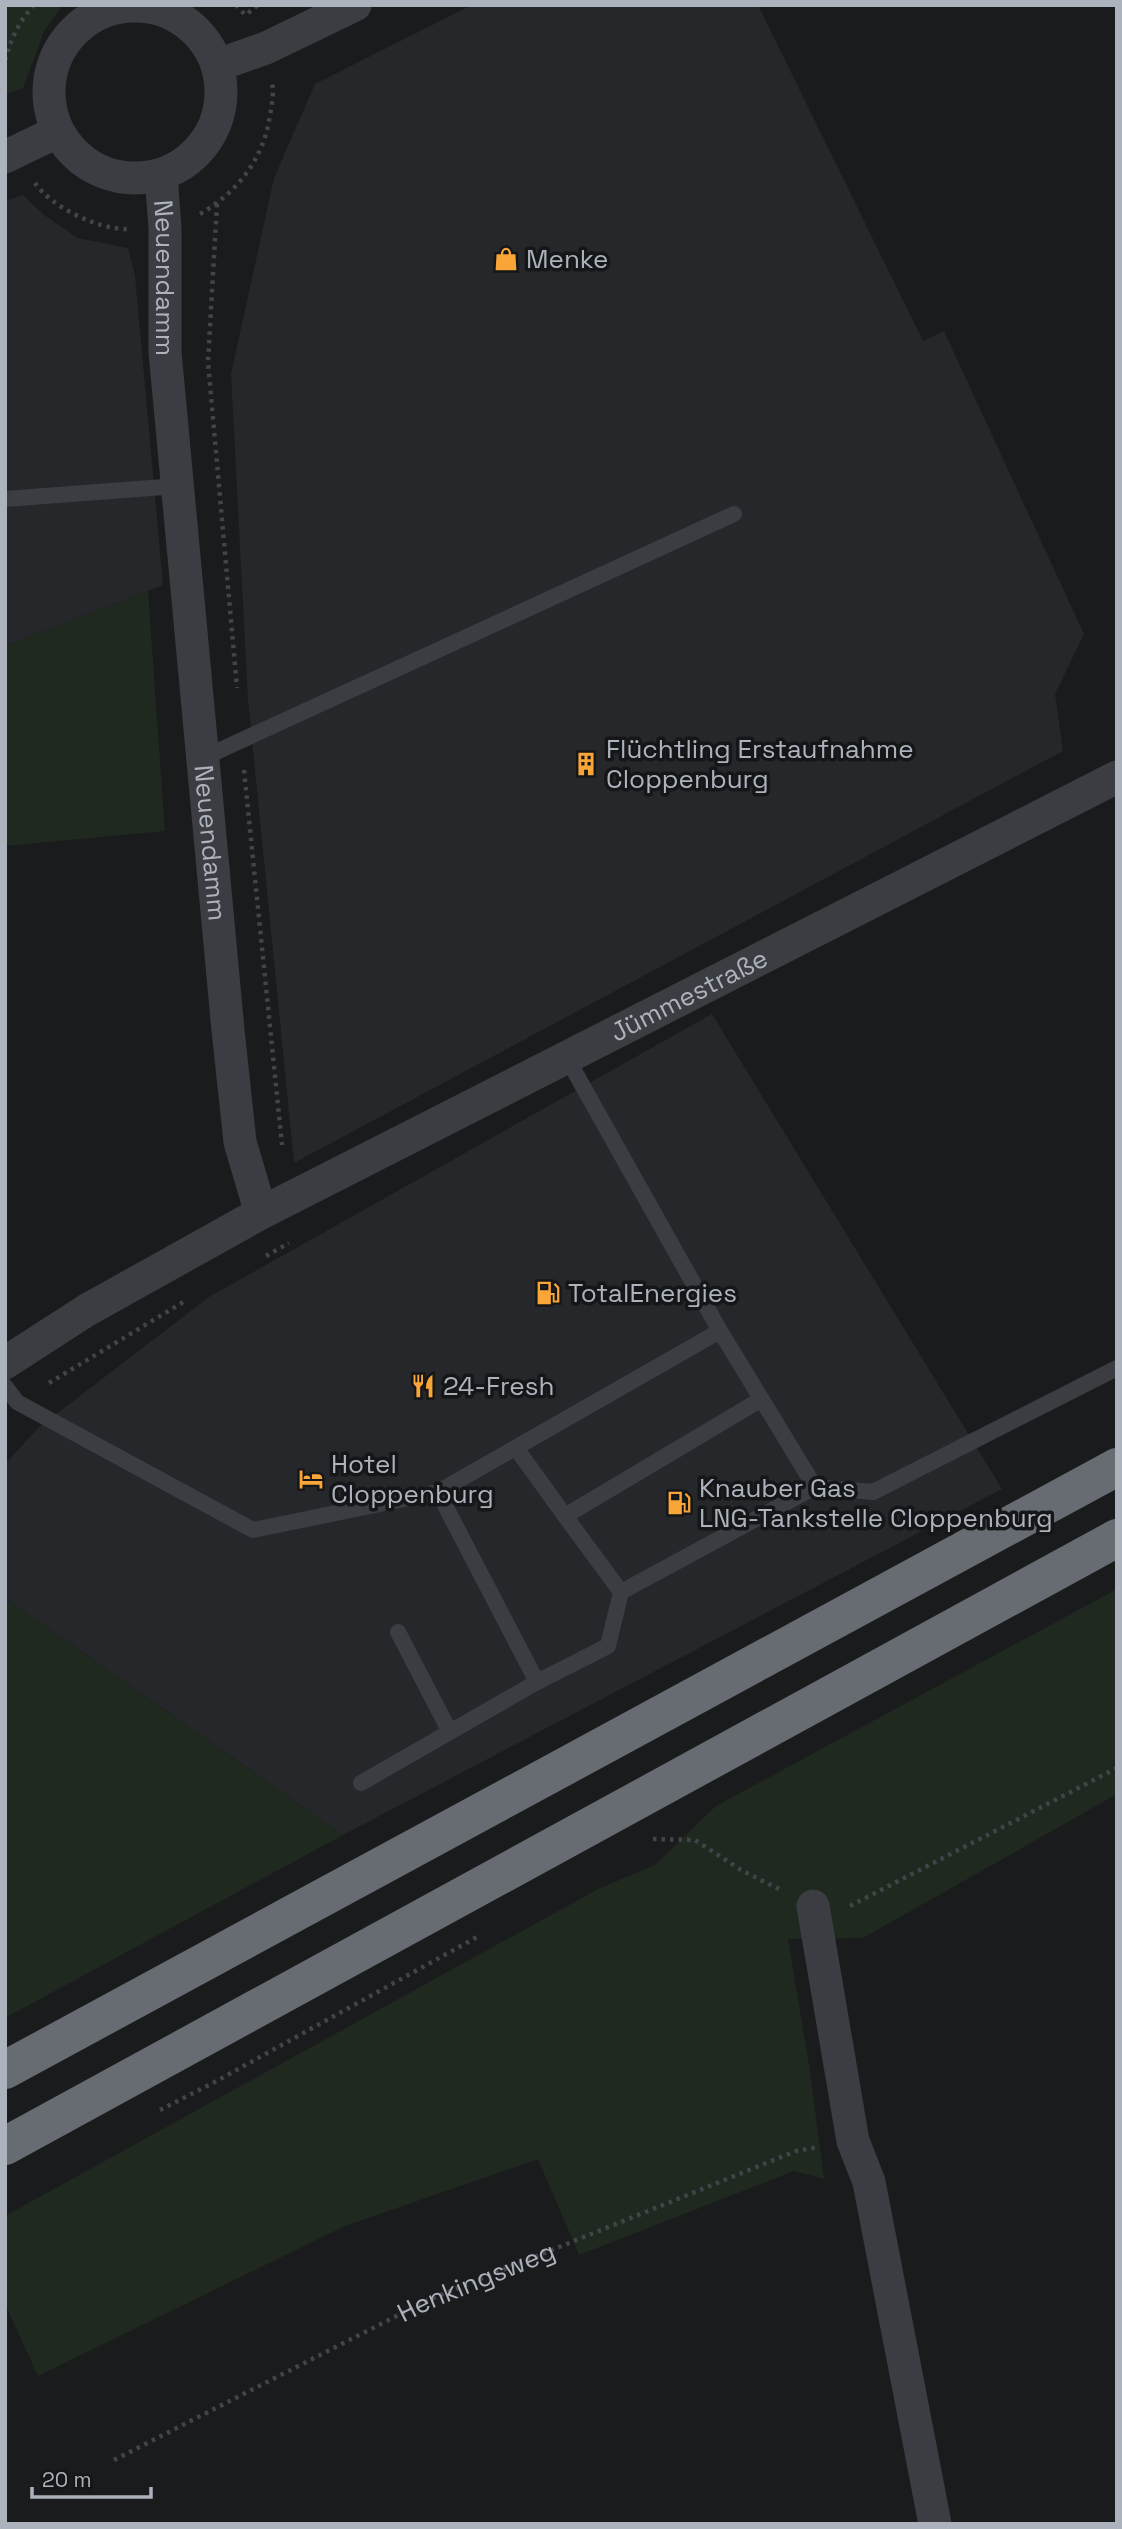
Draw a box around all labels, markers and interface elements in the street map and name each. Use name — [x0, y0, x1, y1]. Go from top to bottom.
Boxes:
street label: Neuendamm — [146, 198, 182, 356]
place label: Menke — [526, 242, 609, 276]
shop icon: Menke — [492, 245, 520, 273]
place label: Flüchtling Erstaufnahme Cloppenburg — [606, 732, 914, 796]
building icon: Flüchtling Erstaufnahme Cloppenburg — [572, 750, 600, 778]
street label: Neuendamm — [186, 763, 235, 922]
street label: Jümmestraße — [604, 941, 773, 1049]
place label: TotalEnergies — [568, 1276, 737, 1310]
fuel station icon: TotalEnergies — [534, 1279, 562, 1307]
place label: 24-Fresh — [443, 1369, 554, 1403]
restaurant icon: 24-Fresh — [409, 1372, 437, 1400]
place label: Hotel Cloppenburg — [331, 1447, 494, 1511]
hotel icon: Hotel Cloppenburg — [297, 1465, 325, 1493]
place label: Knauber Gas LNG-Tankstelle Cloppenburg — [699, 1471, 1053, 1535]
fuel station icon: Knauber Gas LNG-Tankstelle Cloppenburg — [665, 1489, 693, 1517]
street label: Henkingsweg — [392, 2234, 560, 2330]
scale bar — [32, 2456, 150, 2500]
text: 20 m — [42, 2466, 92, 2493]

